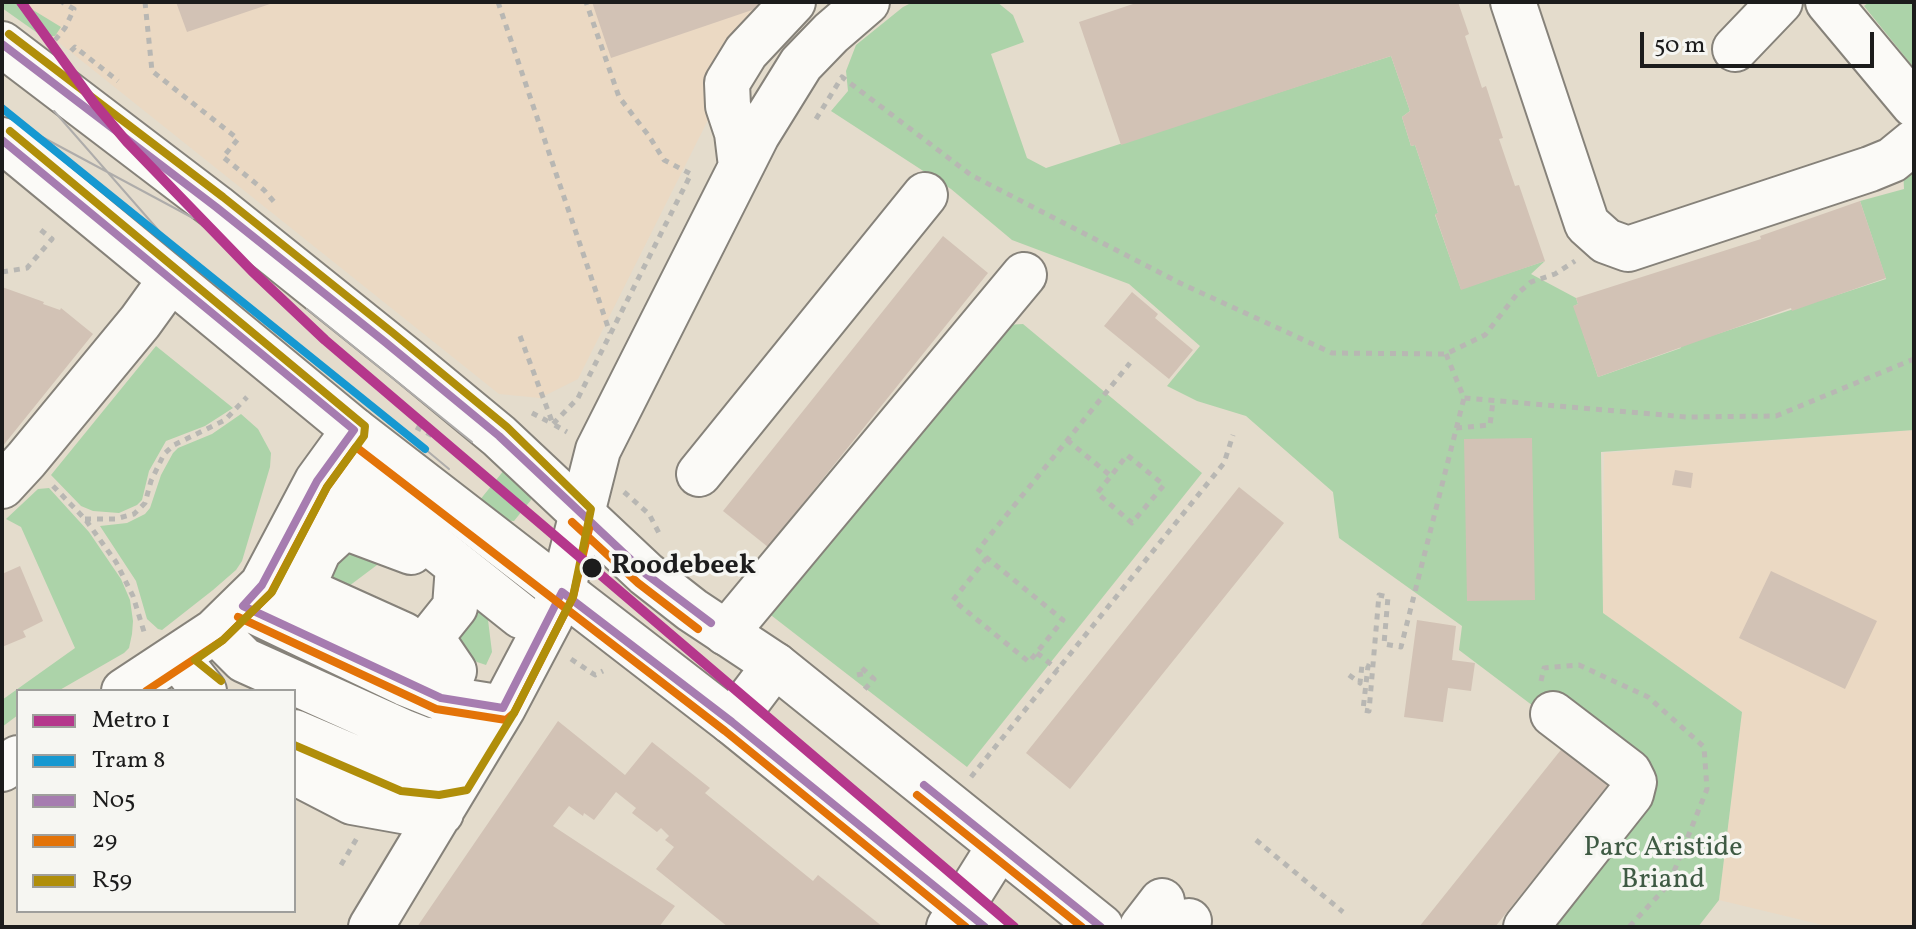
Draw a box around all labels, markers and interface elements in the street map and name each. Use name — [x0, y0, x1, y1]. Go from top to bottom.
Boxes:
scale bar — [1644, 16, 1878, 66]
text: 50 m — [1654, 29, 1706, 63]
place label: Roodebeek — [611, 551, 756, 585]
marker: Roodebeek — [580, 556, 604, 580]
legend — [16, 689, 296, 913]
text: Metro 1 — [92, 704, 171, 738]
text: Tram 8 — [92, 744, 165, 778]
text: N05 — [92, 784, 136, 818]
text: 29 — [92, 824, 117, 858]
park label: Parc Aristide Briand — [1583, 833, 1743, 899]
text: R59 — [92, 864, 132, 898]

